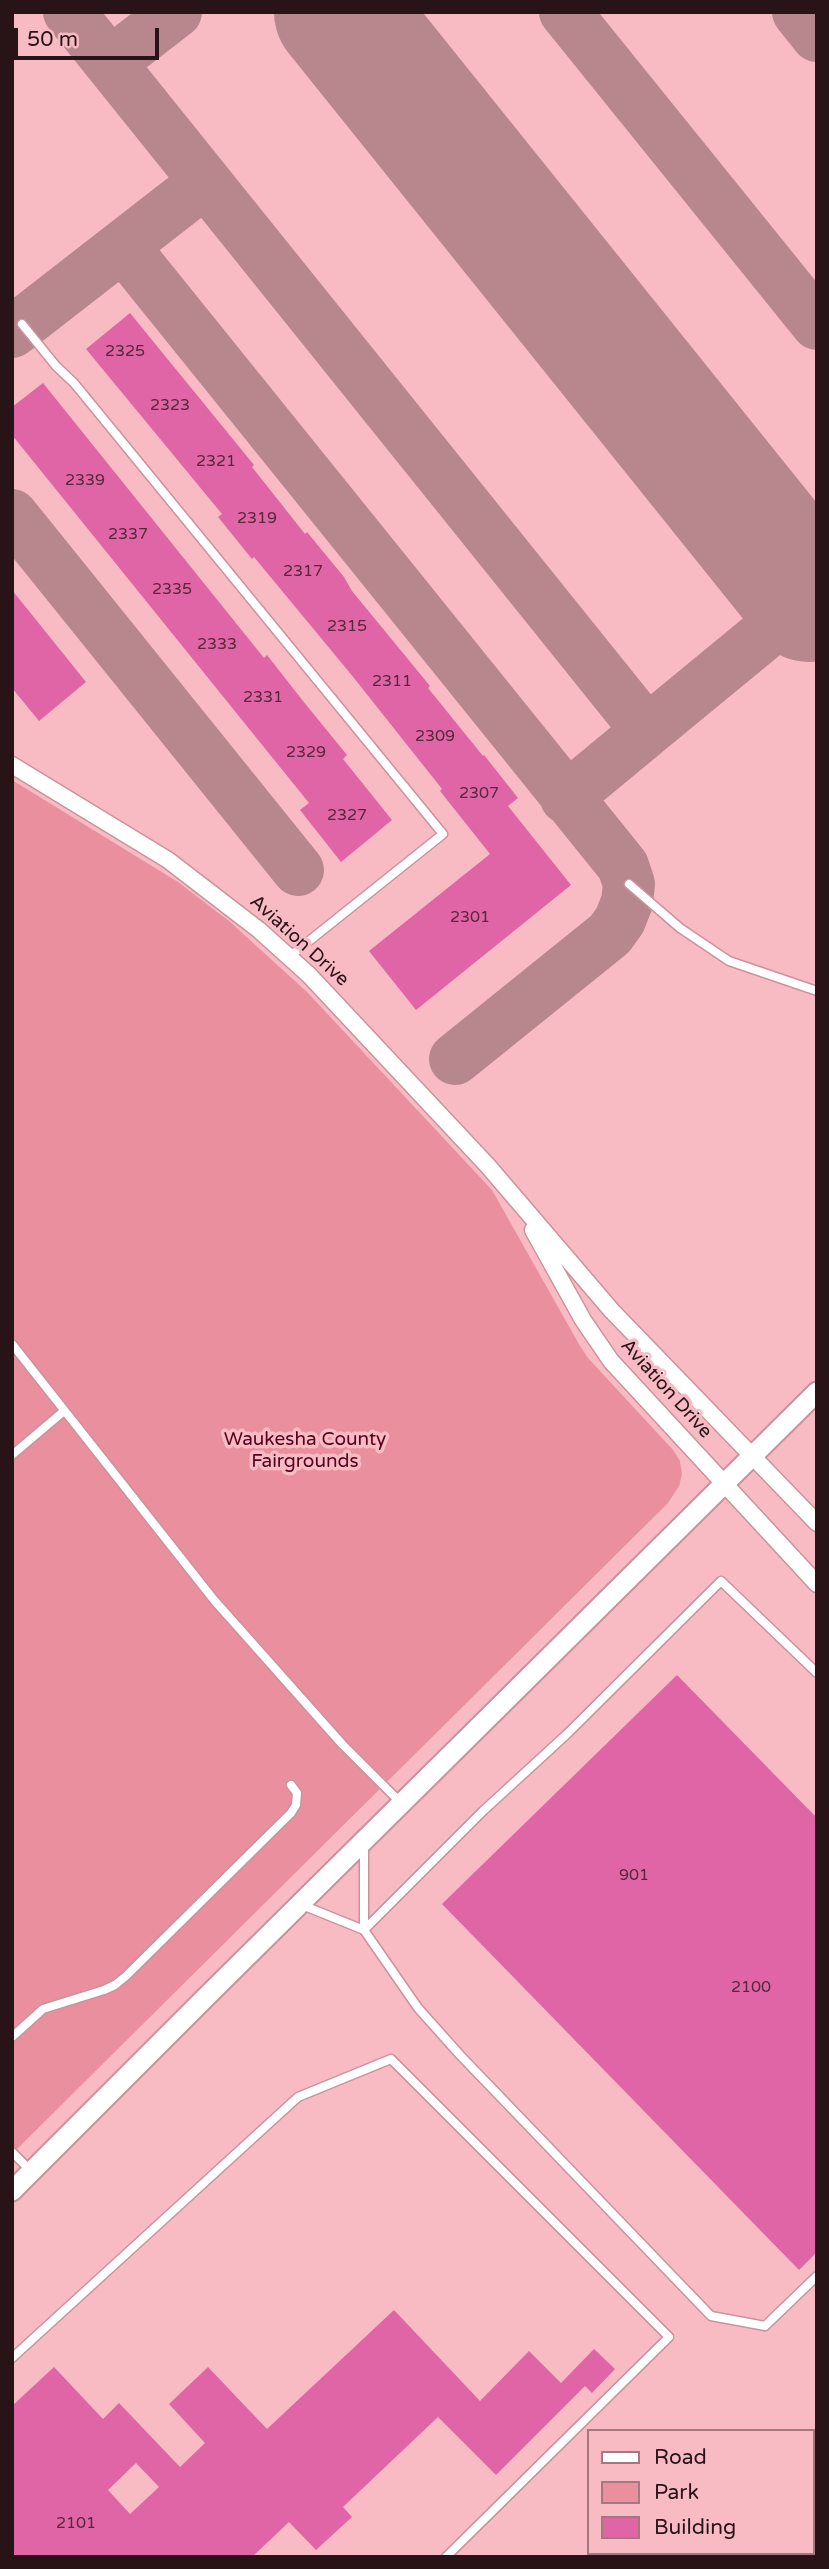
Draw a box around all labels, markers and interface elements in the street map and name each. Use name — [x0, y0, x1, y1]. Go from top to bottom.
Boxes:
scale bar — [18, 14, 163, 58]
text: 50 m — [27, 27, 78, 52]
house number: 2325 — [105, 342, 145, 362]
house number: 2323 — [150, 396, 190, 416]
house number: 2321 — [196, 452, 236, 472]
house number: 2339 — [65, 471, 105, 491]
house number: 2319 — [237, 509, 277, 529]
house number: 2337 — [108, 525, 148, 545]
house number: 2317 — [283, 562, 323, 582]
house number: 2335 — [152, 580, 192, 600]
house number: 2315 — [327, 617, 367, 637]
house number: 2333 — [197, 635, 237, 655]
house number: 2311 — [372, 672, 412, 692]
house number: 2331 — [243, 688, 283, 708]
house number: 2309 — [415, 727, 455, 747]
house number: 2329 — [286, 743, 326, 763]
house number: 2307 — [459, 784, 499, 804]
house number: 2327 — [327, 806, 367, 826]
street label: Aviation Drive — [245, 891, 353, 991]
house number: 2301 — [450, 908, 490, 928]
street label: Aviation Drive — [616, 1335, 716, 1443]
park label: Waukesha County Fairgrounds — [224, 1429, 386, 1473]
house number: 901 — [619, 1866, 649, 1886]
house number: 2100 — [731, 1978, 771, 1998]
legend — [588, 2429, 815, 2555]
text: Road — [654, 2445, 707, 2470]
text: Park — [654, 2480, 699, 2505]
house number: 2101 — [56, 2514, 96, 2534]
text: Building — [654, 2515, 736, 2540]

